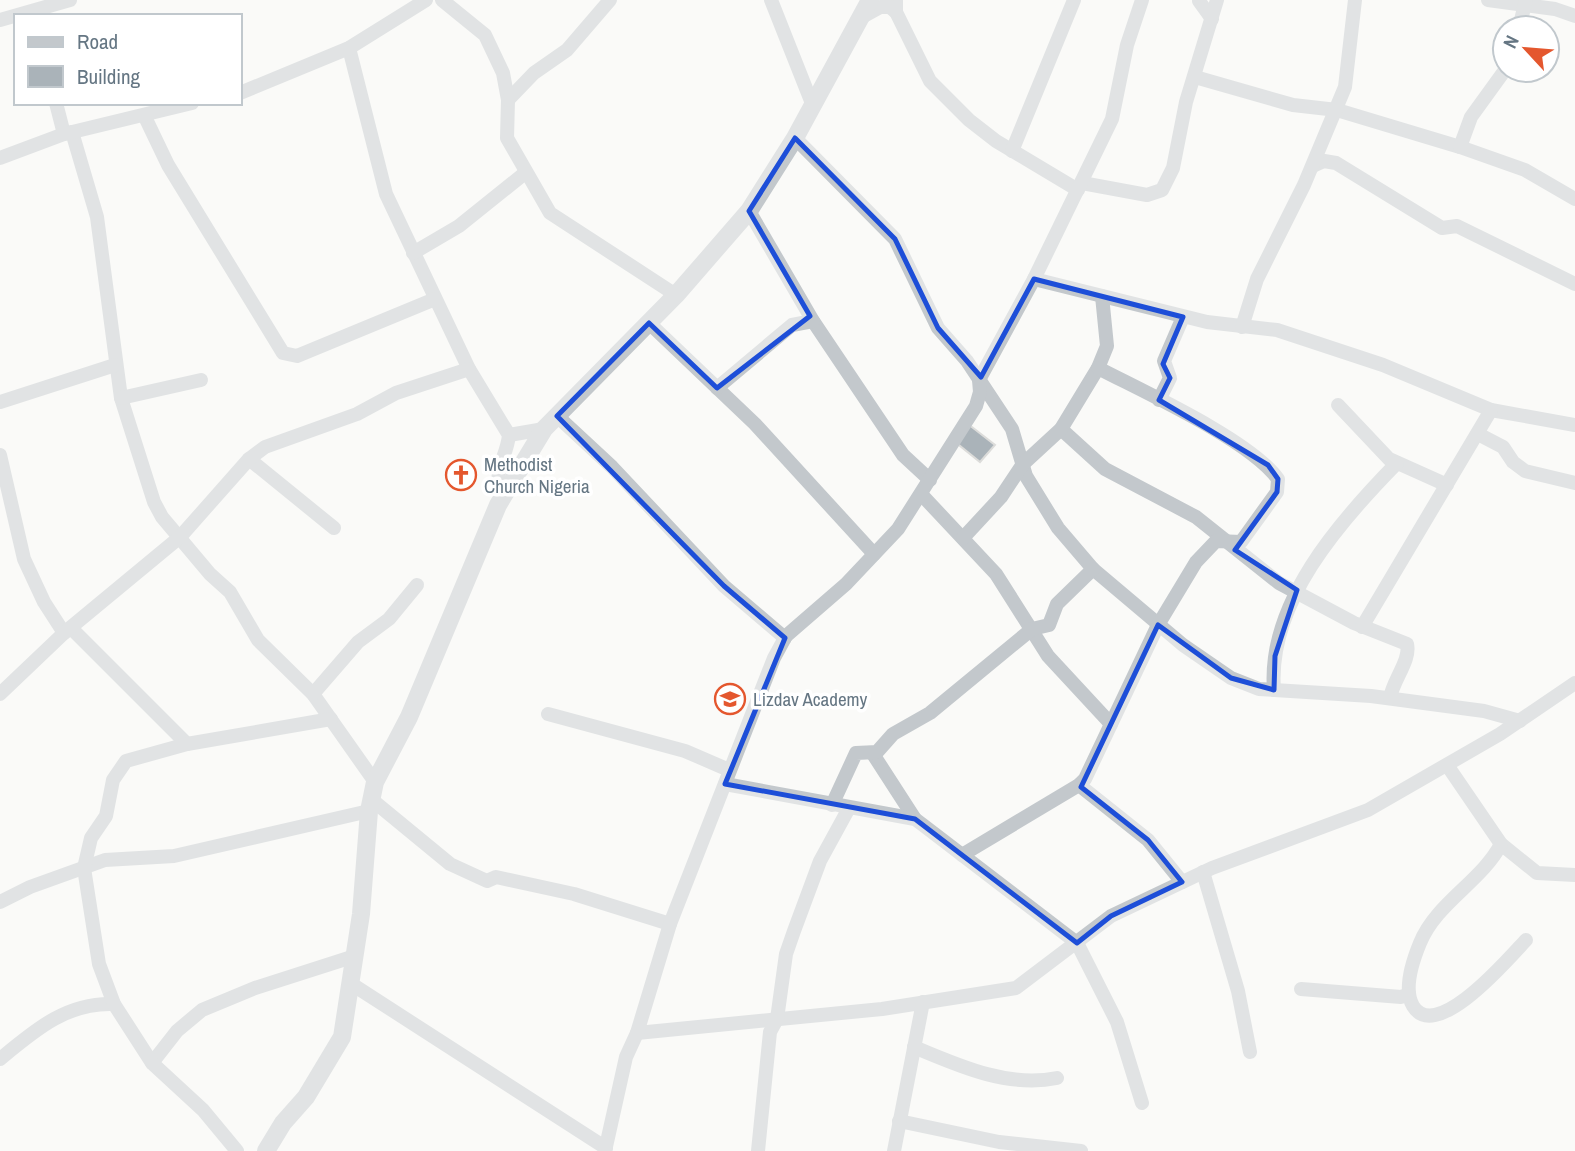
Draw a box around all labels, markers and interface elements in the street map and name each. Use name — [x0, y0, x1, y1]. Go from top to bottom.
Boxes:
legend — [14, 14, 242, 105]
north arrow — [1491, 14, 1561, 84]
text: Road — [77, 27, 118, 56]
text: N — [1497, 31, 1525, 52]
text: Building — [77, 62, 141, 91]
place label: Methodist Church Nigeria — [484, 451, 590, 499]
church icon: Methodist Church Nigeria — [444, 458, 478, 492]
school or university icon: Lizdav Academy — [713, 682, 747, 716]
place label: Lizdav Academy — [753, 686, 868, 712]

